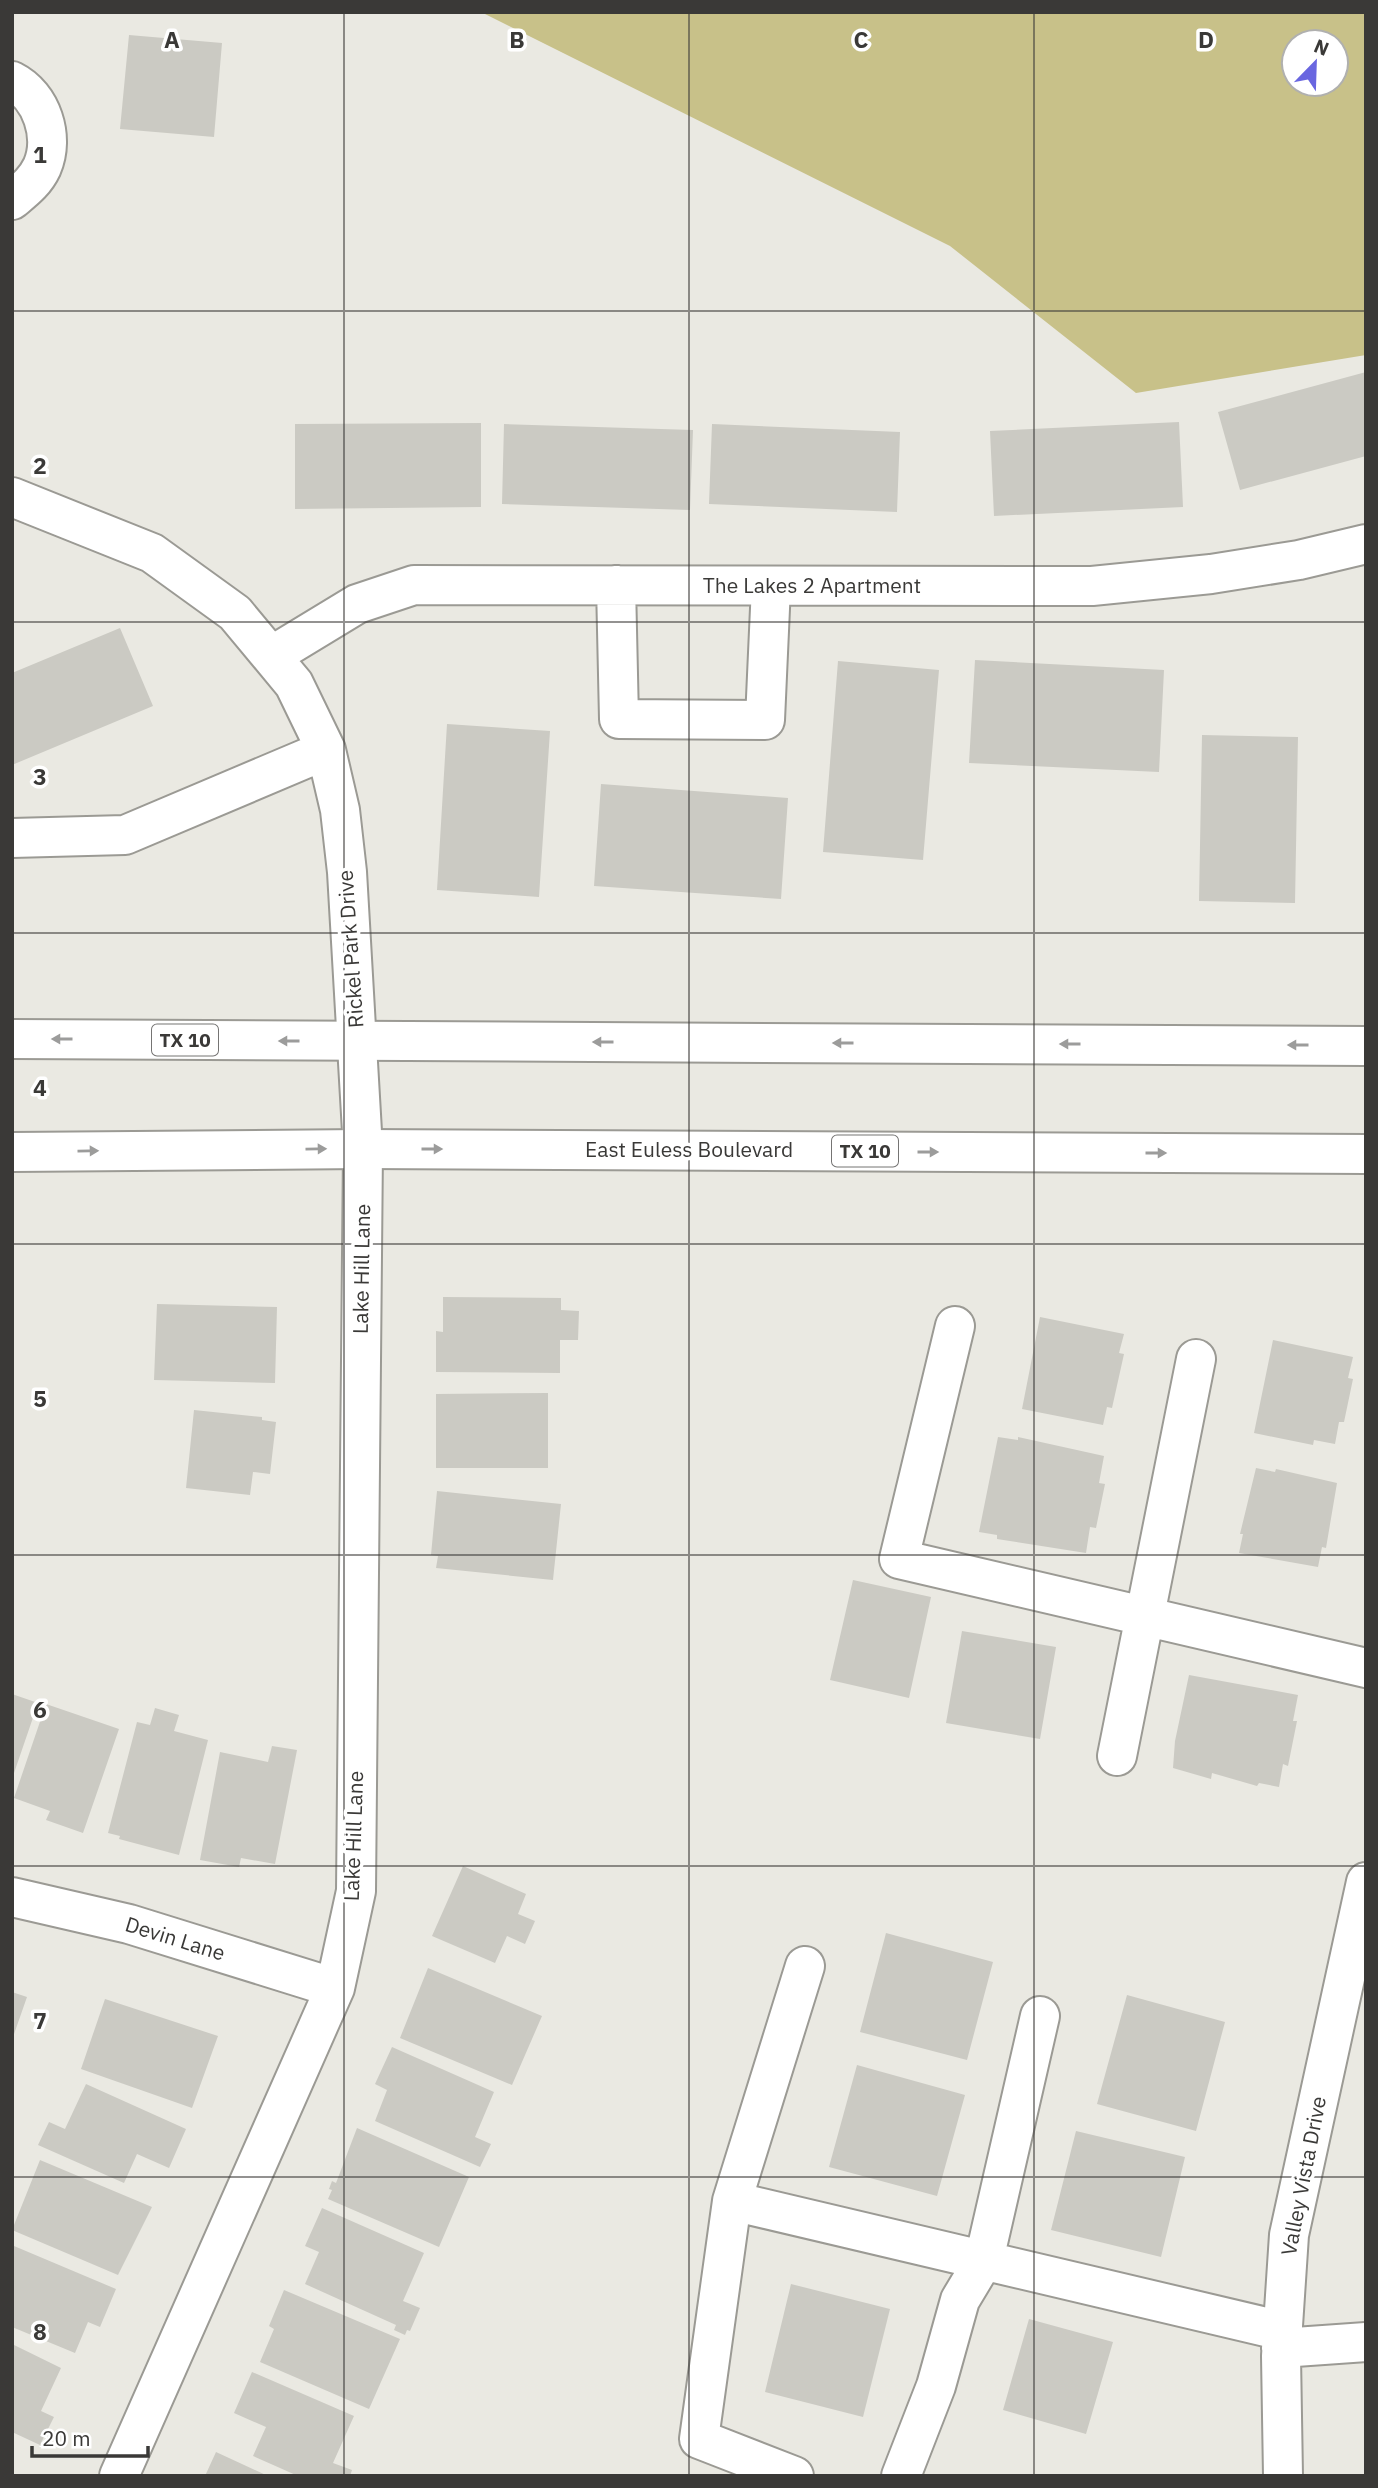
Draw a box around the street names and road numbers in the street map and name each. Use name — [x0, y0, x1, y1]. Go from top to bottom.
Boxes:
street label: The Lakes 2 Apartment — [703, 571, 921, 599]
street label: Rickel Park Drive — [331, 869, 369, 1029]
road number: TX 10 — [152, 1024, 218, 1056]
street label: East Euless Boulevard — [585, 1135, 793, 1163]
road number: TX 10 — [832, 1135, 898, 1166]
street label: Lake Hill Lane — [346, 1204, 376, 1334]
street label: Lake Hill Lane — [337, 1770, 369, 1902]
street label: Devin Lane — [122, 1910, 229, 1967]
street label: Valley Vista Drive — [1274, 2094, 1332, 2258]

